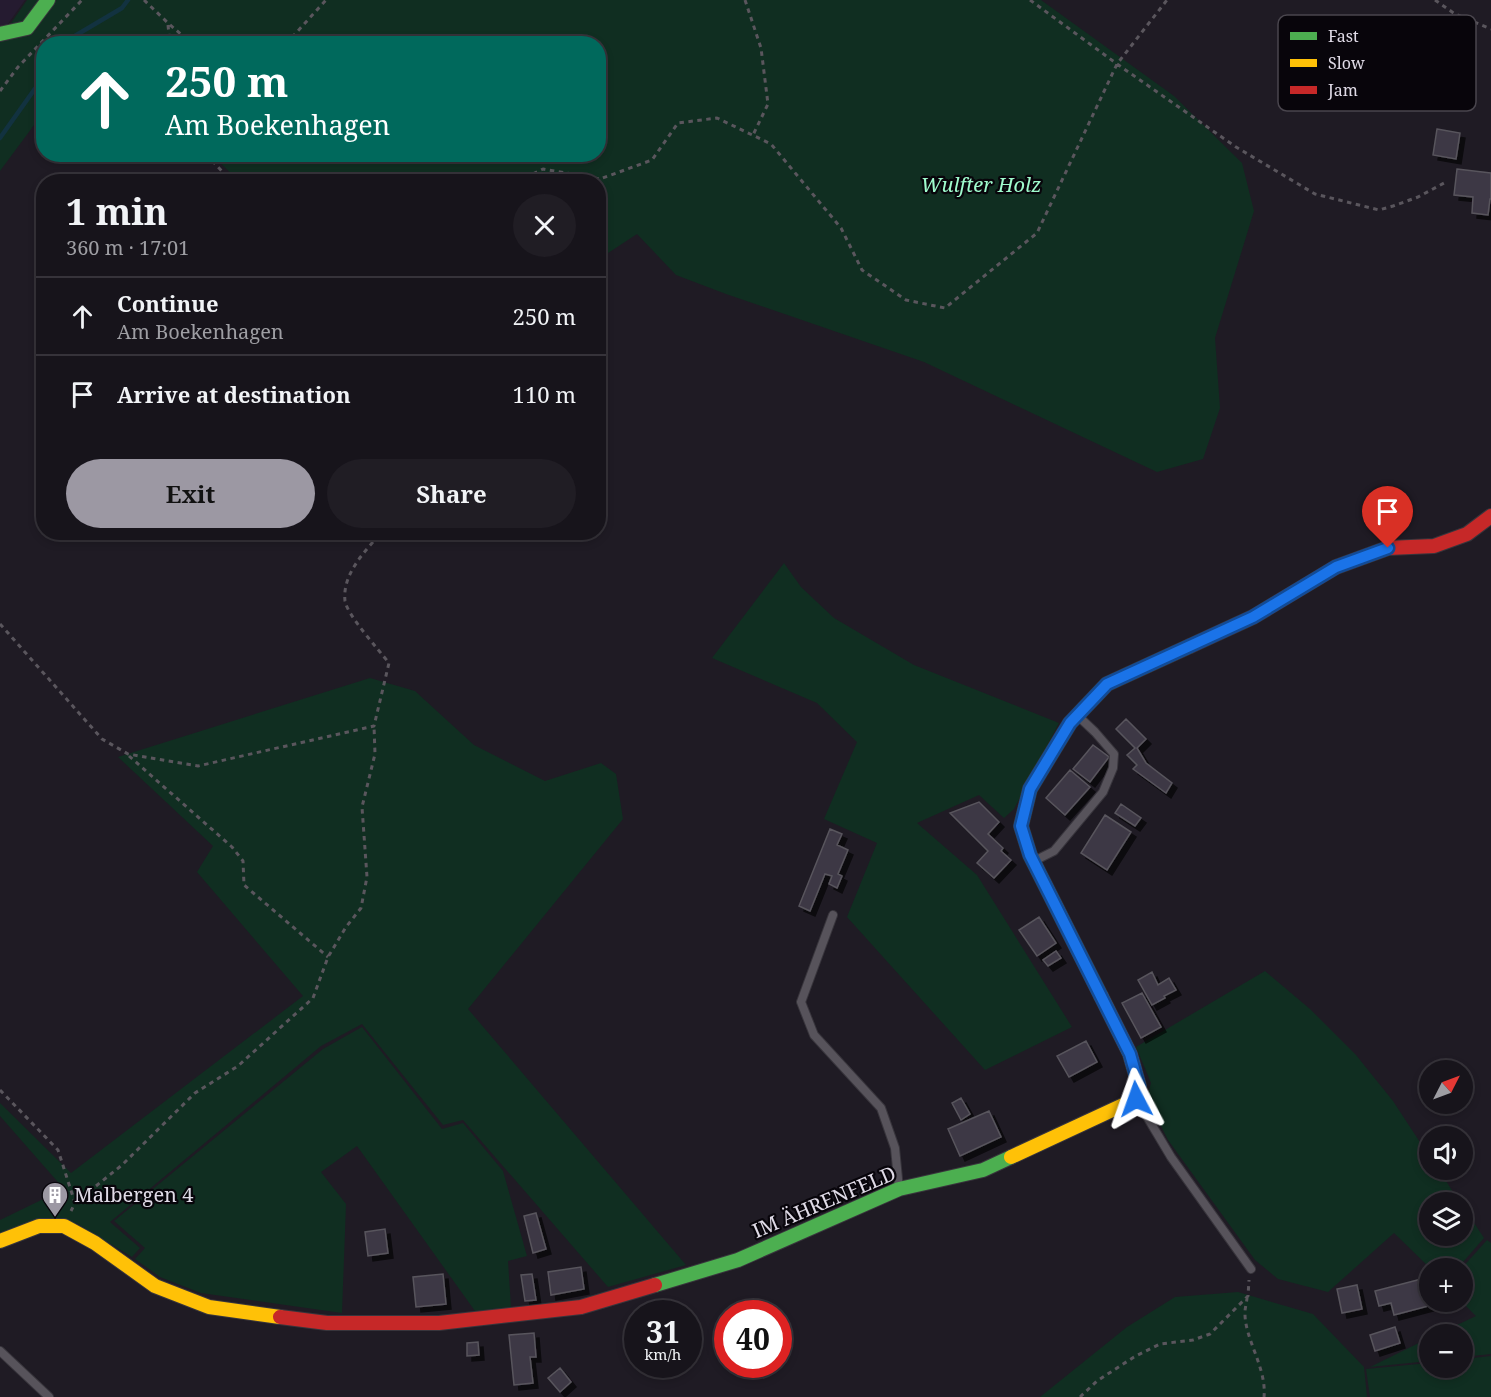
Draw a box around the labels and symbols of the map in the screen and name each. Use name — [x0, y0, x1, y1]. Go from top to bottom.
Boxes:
legend — [1278, 15, 1476, 111]
text: Fast — [1328, 25, 1359, 47]
text: Slow — [1328, 52, 1365, 74]
text: Jam — [1327, 79, 1358, 101]
park label: Wulfter Holz — [921, 171, 1041, 198]
pin — [1362, 486, 1413, 548]
north arrow — [1419, 1060, 1473, 1114]
position arrow — [1104, 1067, 1168, 1131]
street label: IM ÄHRENFELD — [748, 1159, 900, 1244]
building icon: Malbergen 4 — [40, 1180, 70, 1218]
place label: Malbergen 4 — [74, 1181, 193, 1208]
speed limit sign: 40 — [714, 1300, 792, 1378]

